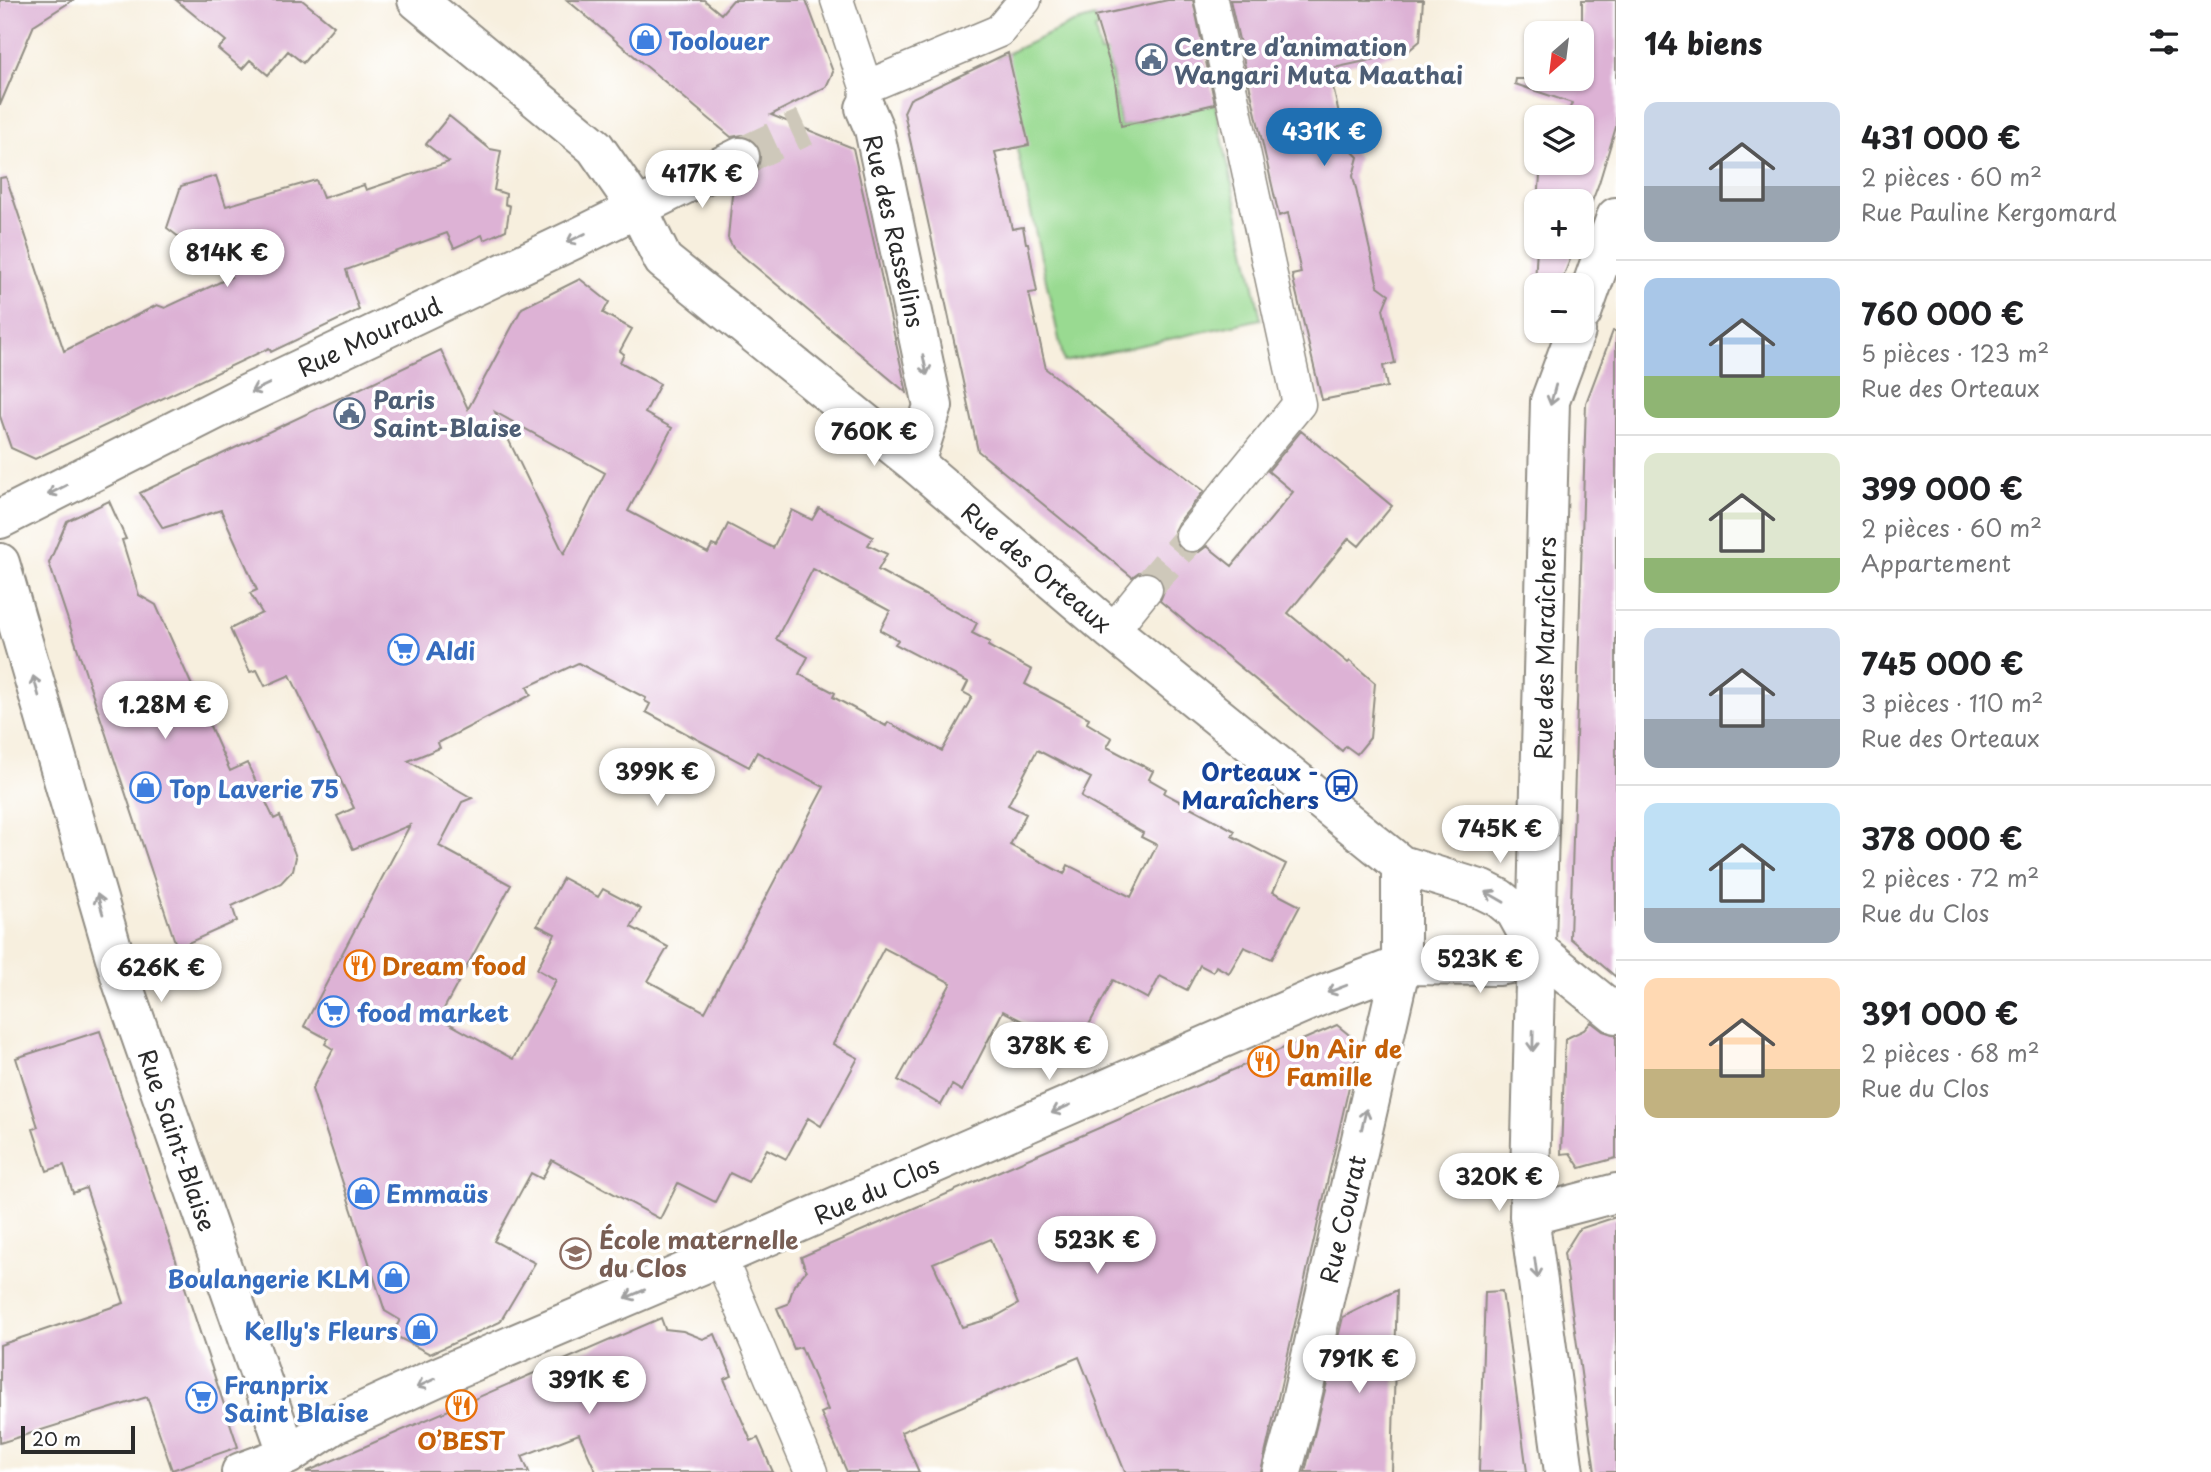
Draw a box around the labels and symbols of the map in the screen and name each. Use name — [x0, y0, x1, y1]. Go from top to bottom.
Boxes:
north arrow — [1524, 21, 1594, 91]
place label: Toolouer — [668, 22, 770, 58]
shop icon: Toolouer — [628, 23, 662, 57]
place label: Centre d’animation Wangari Muta Maathai — [1174, 28, 1463, 92]
public building icon: Centre d’animation Wangari Muta Maathai — [1134, 43, 1168, 77]
pin: 431K € — [1267, 108, 1381, 168]
street label: Rue des Rasselins — [855, 131, 935, 331]
pin: 417K € — [645, 150, 759, 210]
pin: 814K € — [170, 230, 284, 289]
one-way arrow — [566, 232, 587, 246]
street label: Rue Mouraud — [291, 287, 447, 385]
one-way arrow — [918, 353, 932, 376]
place label: Paris Saint-Blaise — [373, 381, 522, 445]
one-way arrow — [250, 382, 271, 395]
one-way arrow — [1546, 384, 1559, 406]
public building icon: Paris Saint-Blaise — [333, 396, 367, 430]
pin: 760K € — [817, 408, 931, 468]
one-way arrow — [47, 484, 68, 498]
street label: Rue des Orteaux — [954, 493, 1120, 641]
street label: Rue des Maraîchers — [1524, 536, 1564, 760]
place label: Aldi — [426, 632, 475, 668]
supermarket icon: Aldi — [386, 633, 420, 667]
one-way arrow — [28, 675, 41, 697]
pin: 1.28M € — [100, 682, 230, 741]
pin: 399K € — [600, 748, 714, 808]
place label: Orteaux - Maraîchers — [1182, 753, 1319, 817]
bus stop icon: Orteaux - Maraîchers — [1325, 768, 1359, 802]
place label: Top Laverie 75 — [169, 770, 339, 806]
shop icon: Top Laverie 75 — [129, 771, 163, 805]
pin: 745K € — [1443, 806, 1557, 865]
one-way arrow — [1485, 890, 1505, 904]
one-way arrow — [92, 893, 105, 915]
pin: 523K € — [1423, 936, 1537, 995]
pin: 626K € — [104, 944, 218, 1004]
place label: Dream food — [382, 947, 526, 983]
restaurant icon: Dream food — [342, 948, 376, 982]
one-way arrow — [1327, 984, 1349, 997]
place label: food market — [357, 994, 509, 1030]
supermarket icon: food market — [317, 995, 351, 1029]
pin: 378K € — [992, 1023, 1106, 1082]
one-way arrow — [1526, 1029, 1540, 1052]
place label: Un Air de Famille — [1286, 1030, 1402, 1094]
street label: Rue Saint-Blaise — [130, 1044, 226, 1236]
restaurant icon: Un Air de Famille — [1246, 1045, 1280, 1079]
one-way arrow — [1051, 1103, 1072, 1116]
one-way arrow — [1358, 1108, 1372, 1131]
street label: Rue du Clos — [808, 1145, 944, 1233]
street label: Rue Courat — [1310, 1151, 1374, 1287]
pin: 320K € — [1442, 1154, 1556, 1213]
place label: Emmaüs — [386, 1175, 488, 1211]
shop icon: Emmaüs — [346, 1176, 380, 1210]
pin: 523K € — [1040, 1216, 1154, 1276]
place label: École maternelle du Clos — [599, 1221, 798, 1285]
school or university icon: École maternelle du Clos — [559, 1236, 593, 1270]
one-way arrow — [1530, 1256, 1543, 1279]
place label: Boulangerie KLM — [167, 1260, 370, 1296]
shop icon: Boulangerie KLM — [376, 1261, 410, 1295]
one-way arrow — [625, 1288, 646, 1301]
place label: Kelly's Fleurs — [244, 1312, 398, 1348]
shop icon: Kelly's Fleurs — [404, 1313, 438, 1347]
pin: 791K € — [1302, 1336, 1416, 1395]
pin: 391K € — [532, 1356, 646, 1416]
place label: Franprix Saint Blaise — [224, 1366, 369, 1430]
one-way arrow — [415, 1377, 437, 1390]
supermarket icon: Franprix Saint Blaise — [184, 1381, 218, 1415]
restaurant icon: O’BEST — [444, 1389, 478, 1423]
place label: O’BEST — [417, 1422, 506, 1458]
scale bar — [21, 1423, 135, 1455]

